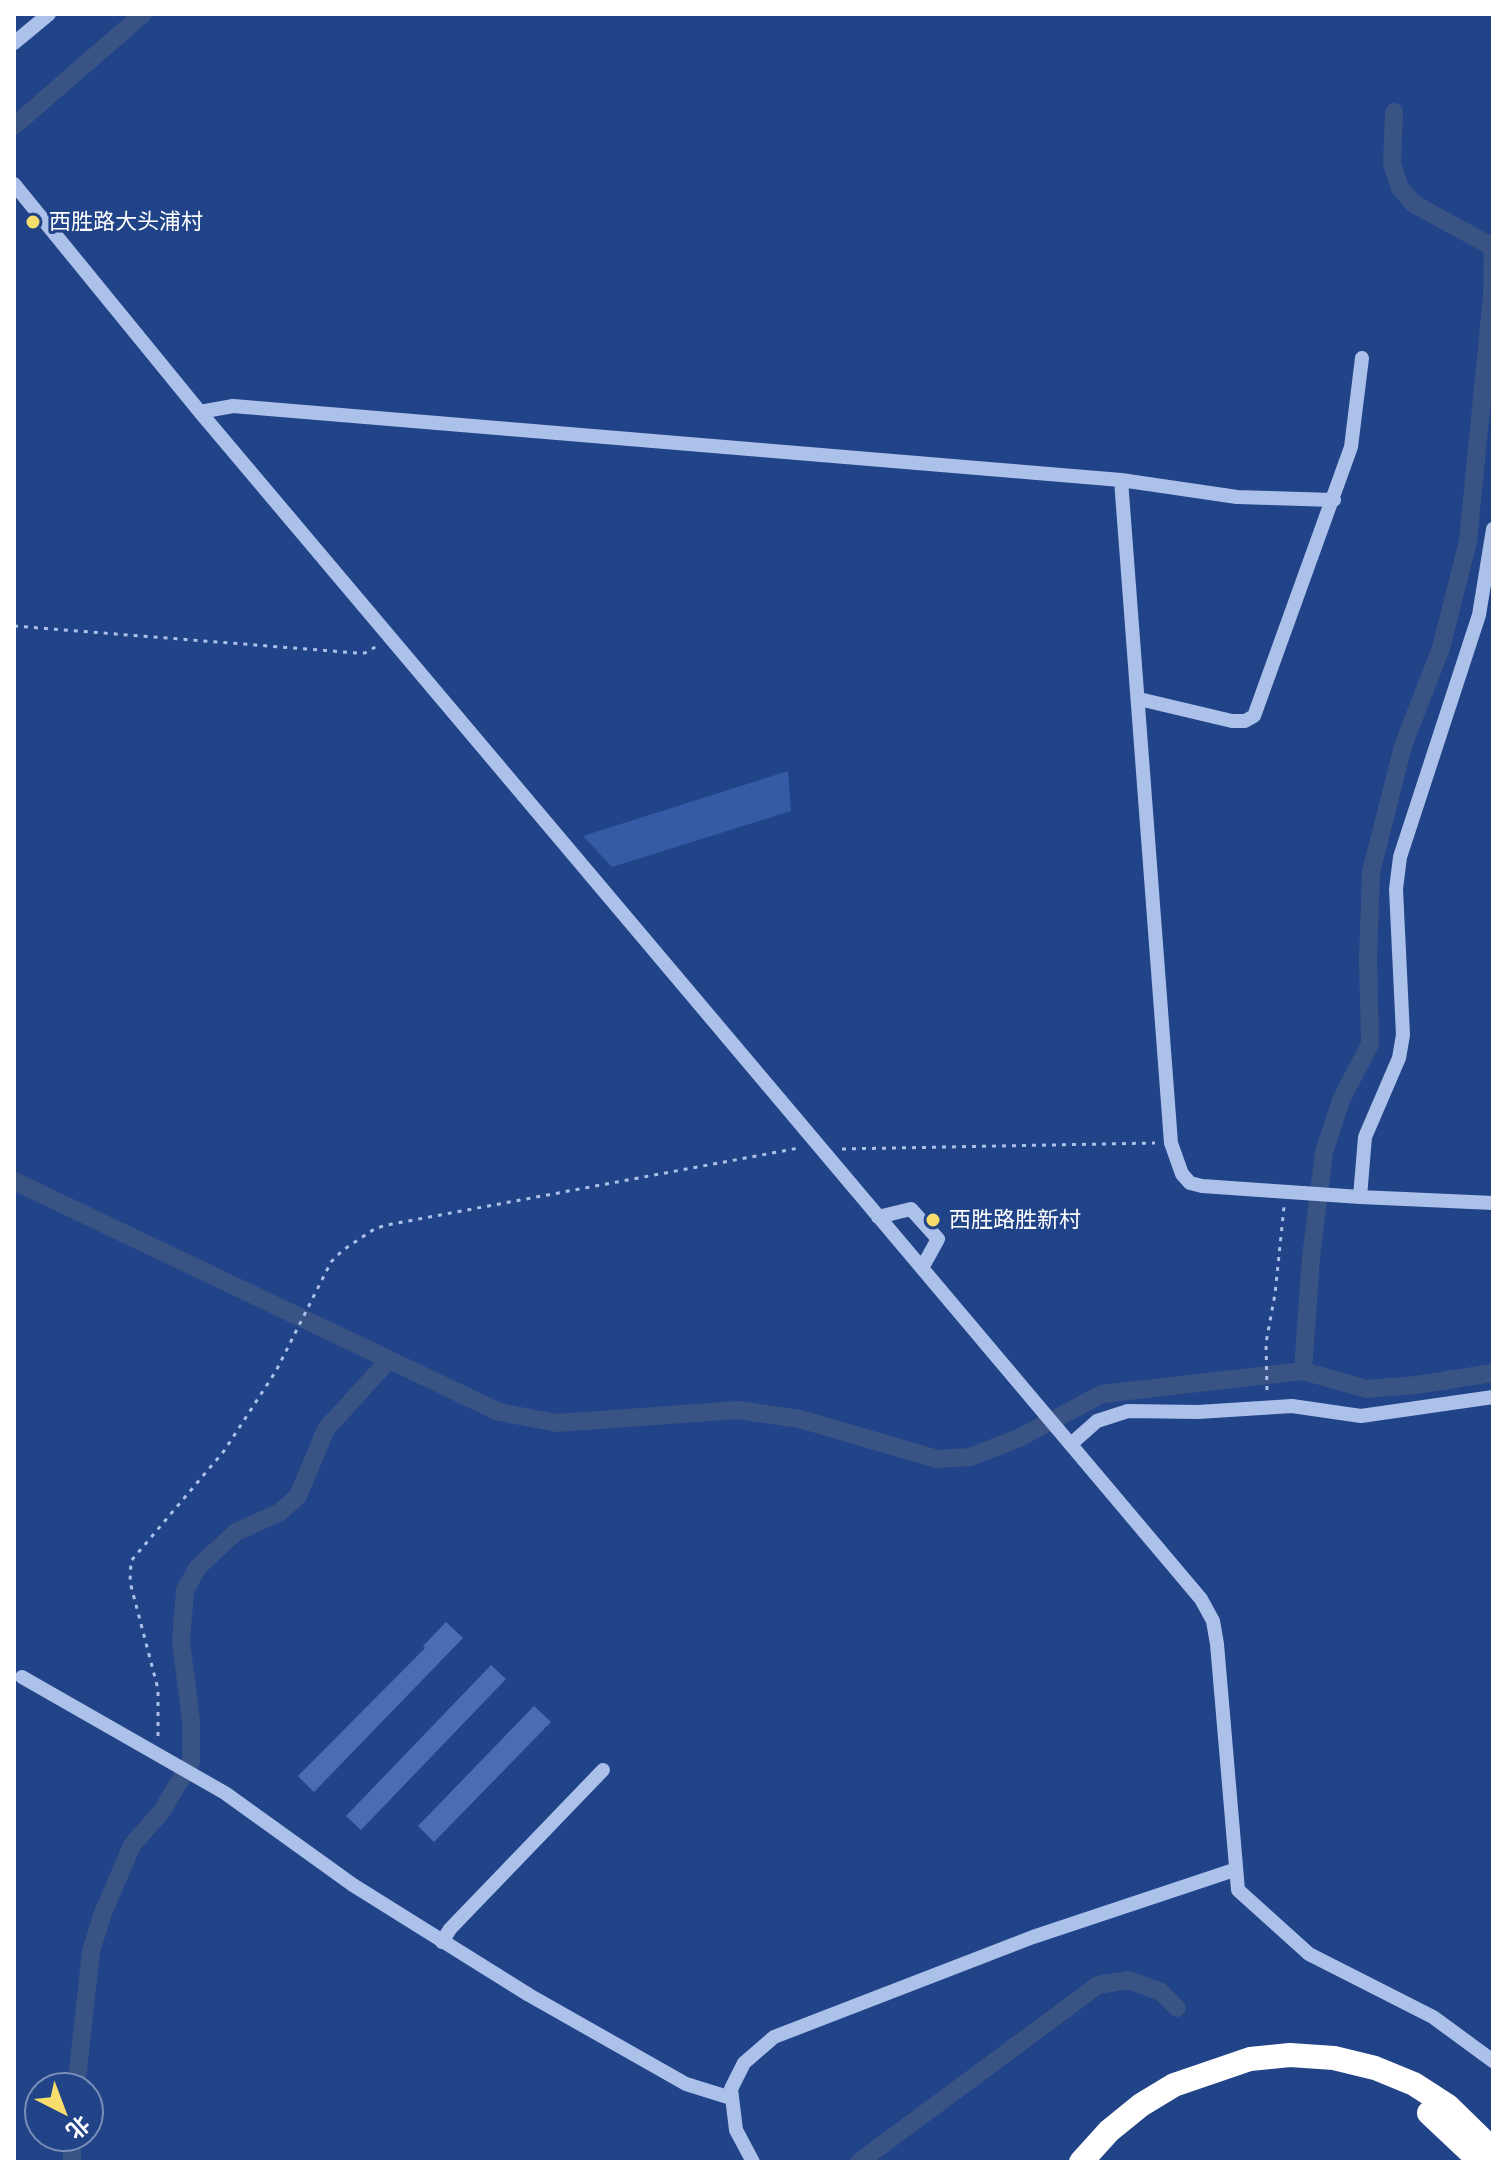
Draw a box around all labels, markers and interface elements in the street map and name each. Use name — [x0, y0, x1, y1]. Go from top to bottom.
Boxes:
place label: 西胜路大头浦村 — [49, 209, 203, 235]
marker: 西胜路大头浦村 — [24, 213, 42, 231]
place label: 西胜路胜新村 — [949, 1207, 1081, 1233]
marker: 西胜路胜新村 — [924, 1211, 942, 1229]
north arrow — [24, 2072, 104, 2152]
text: 北 — [62, 2111, 96, 2145]

